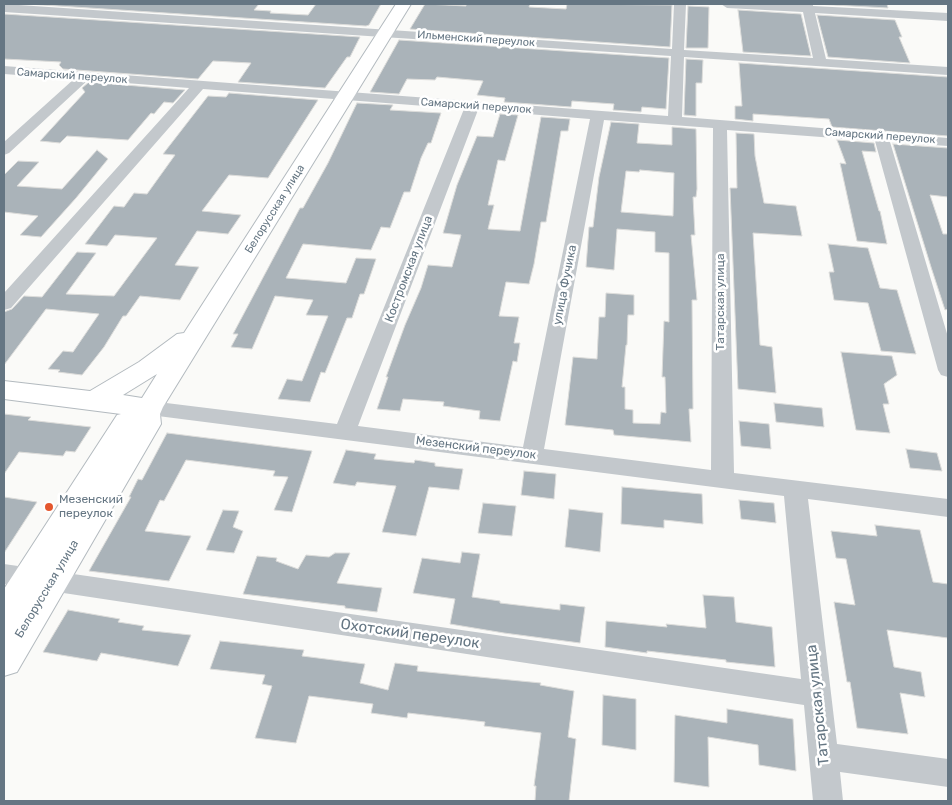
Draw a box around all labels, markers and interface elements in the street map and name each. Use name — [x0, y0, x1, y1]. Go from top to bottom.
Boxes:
street label: Ильменский переулок — [417, 28, 535, 50]
street label: Самарский переулок — [16, 66, 128, 86]
street label: Самарский переулок — [420, 96, 532, 116]
street label: Самарский переулок — [824, 126, 936, 146]
street label: Белорусская улица — [242, 162, 308, 256]
street label: Костромская улица — [382, 214, 436, 324]
street label: улица Фучика — [550, 244, 580, 326]
street label: Татарская улица — [714, 253, 728, 351]
street label: Мезенский переулок — [415, 433, 537, 463]
place label: Мезенский переулок — [59, 493, 123, 521]
marker: Мезенский переулок — [43, 501, 55, 513]
street label: Белорусская улица — [12, 537, 82, 641]
street label: Охотский переулок — [339, 615, 481, 653]
street label: Татарская улица — [803, 644, 833, 766]

